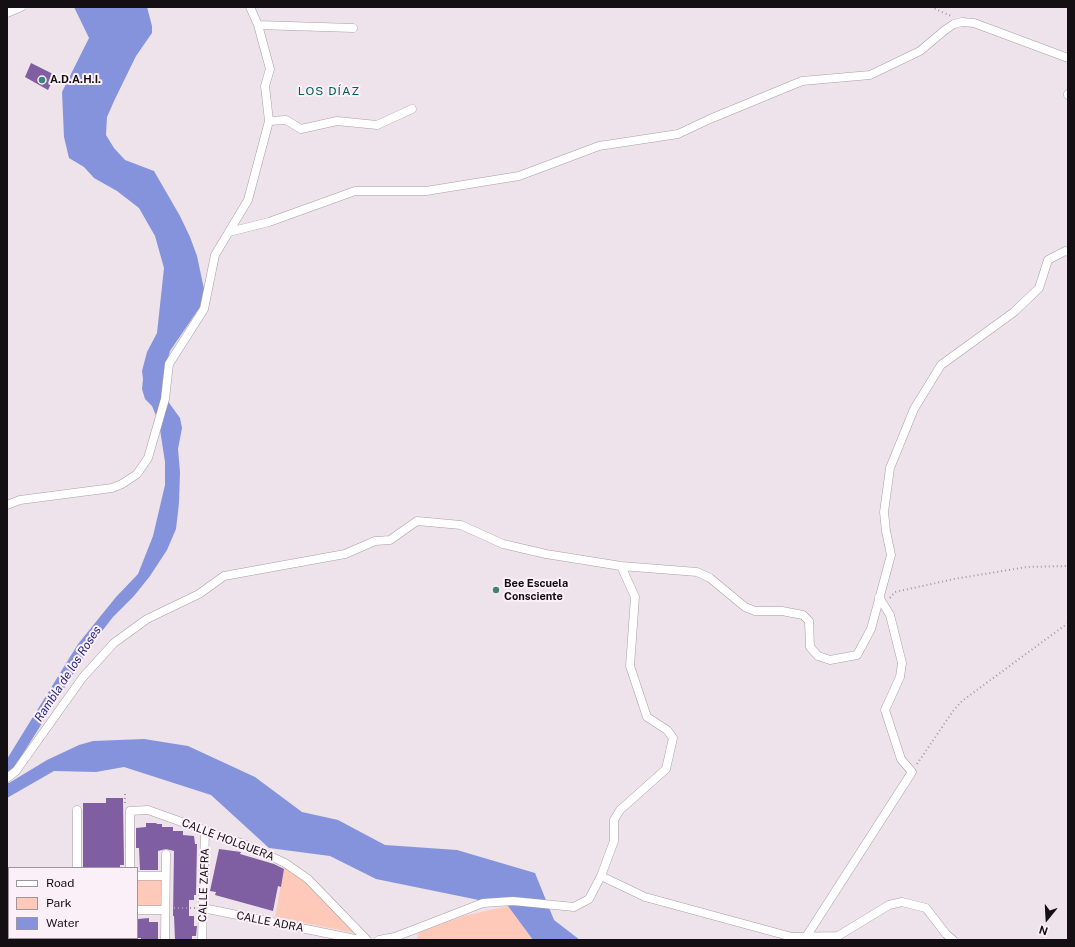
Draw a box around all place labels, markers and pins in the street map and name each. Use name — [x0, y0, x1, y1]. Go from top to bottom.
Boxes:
place label: A.D.A.H.I. — [50, 73, 101, 87]
marker: A.D.A.H.I. — [37, 75, 47, 85]
place label: Bee Escuela Consciente — [504, 577, 568, 603]
marker: Bee Escuela Consciente — [491, 585, 501, 595]

